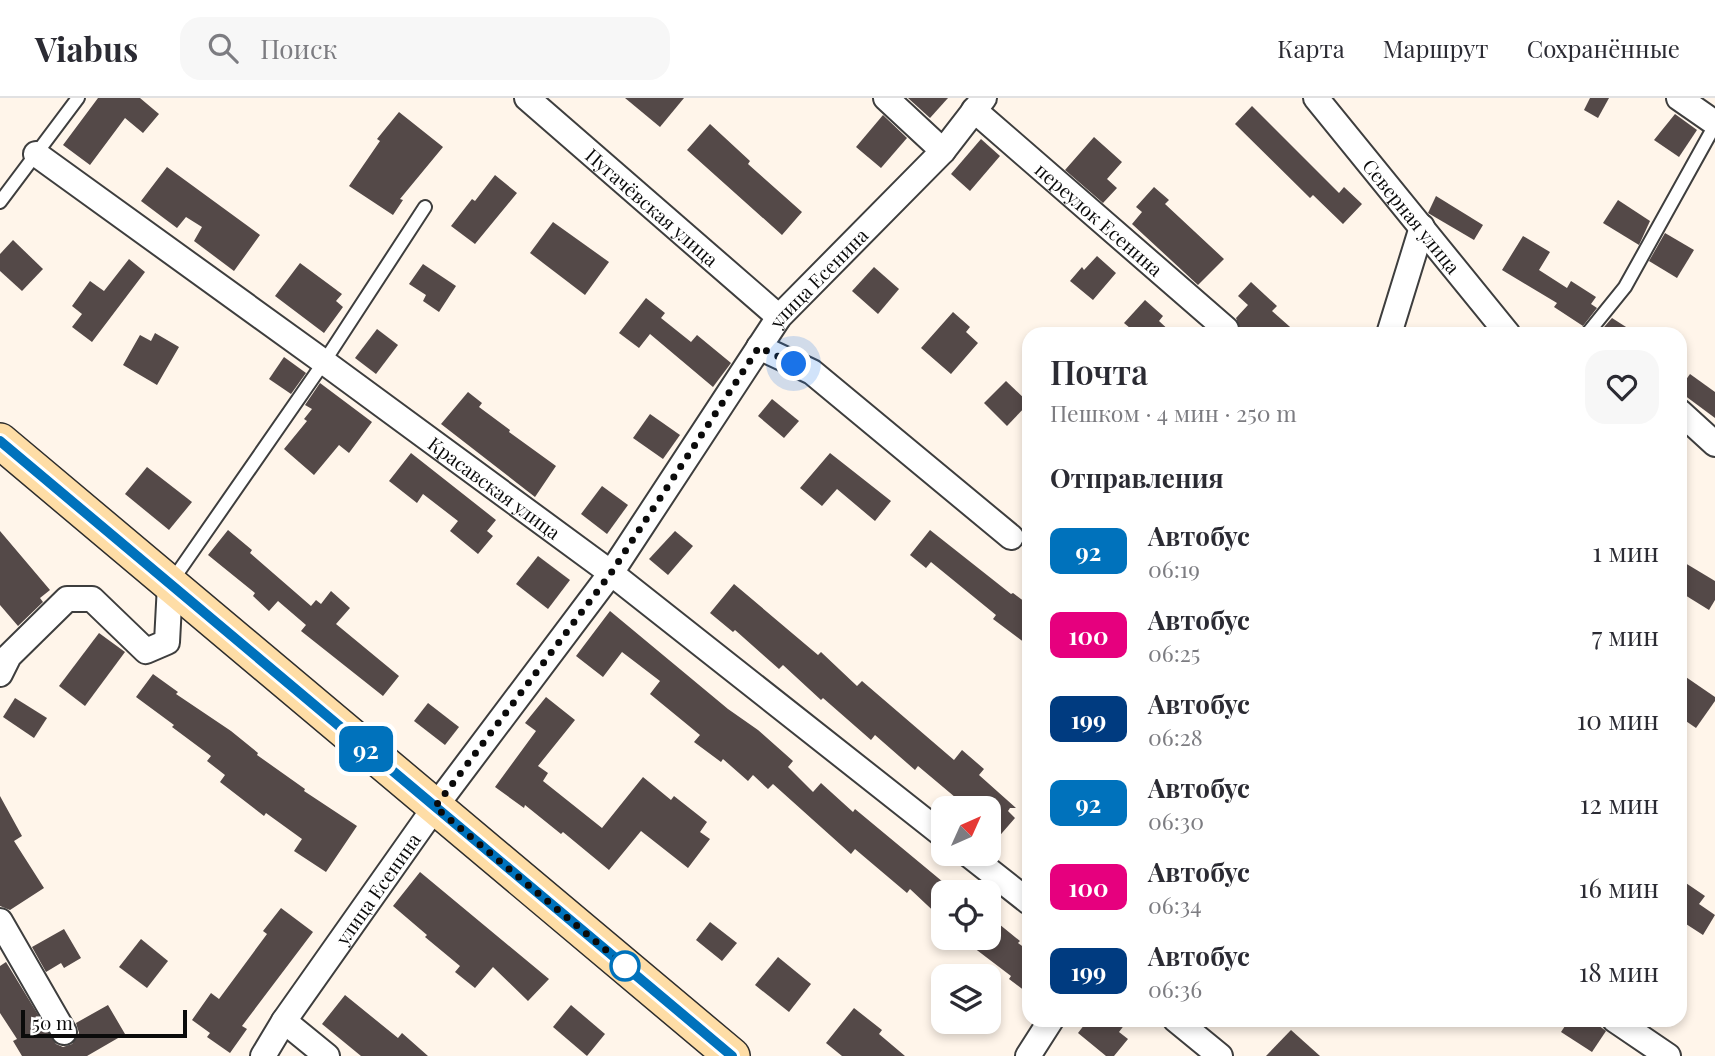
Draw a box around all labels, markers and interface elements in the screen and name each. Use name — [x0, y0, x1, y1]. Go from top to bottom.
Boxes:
search box — [180, 17, 670, 80]
text: Viabus — [35, 26, 138, 70]
icon: search — [204, 29, 242, 67]
text: Поиск — [260, 31, 337, 66]
text: Карта — [1277, 32, 1345, 64]
text: Маршрут — [1383, 32, 1489, 64]
text: Сохранённые — [1527, 32, 1680, 64]
street label: Пугачёвская улица — [580, 142, 725, 272]
street label: Северная улица — [1357, 153, 1467, 279]
street label: переулок Есенина — [1030, 156, 1169, 282]
street label: улица Есенина — [762, 222, 874, 334]
your location — [776, 346, 811, 381]
text: Почта — [1050, 349, 1148, 393]
button: heart — [1585, 350, 1659, 424]
text: Пешком · 4 мин · 250 m — [1050, 397, 1297, 428]
street label: Красавская улица — [423, 430, 566, 545]
text: Отправления — [1050, 460, 1224, 495]
text: Автобус — [1148, 518, 1250, 553]
text: 1 мин — [1592, 534, 1659, 569]
text: 92 — [1076, 535, 1101, 567]
text: 06:19 — [1148, 553, 1200, 584]
text: Автобус — [1148, 602, 1250, 637]
text: 7 мин — [1592, 618, 1659, 653]
text: 100 — [1068, 619, 1109, 651]
text: 06:25 — [1148, 637, 1200, 668]
text: Автобус — [1148, 686, 1250, 721]
text: 10 мин — [1577, 702, 1659, 737]
text: 199 — [1071, 703, 1106, 735]
text: 06:28 — [1148, 721, 1203, 752]
line badge: 92 — [334, 726, 398, 772]
text: 92 — [353, 733, 379, 765]
text: Автобус — [1148, 770, 1250, 805]
text: 12 мин — [1580, 786, 1659, 821]
text: 92 — [1076, 787, 1101, 819]
north arrow — [931, 796, 1001, 866]
map controls — [931, 796, 1001, 1034]
text: 06:30 — [1148, 805, 1204, 836]
street label: улица Есенина — [329, 827, 426, 950]
text: Автобус — [1148, 854, 1250, 889]
text: 16 мин — [1579, 870, 1659, 905]
text: 100 — [1068, 871, 1109, 903]
button: locate — [931, 880, 1001, 950]
text: 06:34 — [1148, 889, 1202, 920]
text: Автобус — [1148, 938, 1250, 973]
unlabelled marker — [610, 951, 640, 981]
text: 18 мин — [1579, 954, 1659, 989]
text: 199 — [1071, 955, 1106, 987]
button: layers — [931, 964, 1001, 1034]
text: 06:36 — [1148, 973, 1202, 1004]
scale bar — [21, 1007, 187, 1039]
text: 50 m — [32, 1009, 73, 1035]

